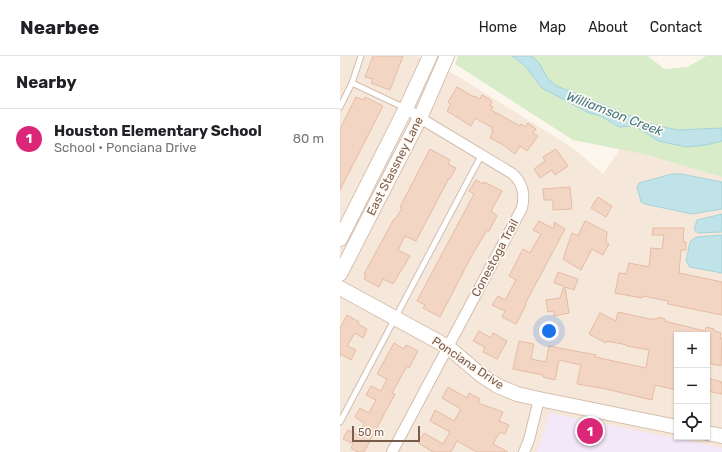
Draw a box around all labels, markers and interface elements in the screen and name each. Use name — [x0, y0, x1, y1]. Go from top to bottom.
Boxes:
text: Nearbee — [20, 16, 99, 39]
text: Home — [479, 19, 517, 36]
text: Map — [539, 19, 566, 36]
text: About — [588, 19, 628, 36]
text: Contact — [650, 19, 702, 36]
text: Nearby — [16, 72, 77, 92]
water label: Williamson Creek — [564, 88, 665, 139]
street label: East Stassney Lane — [364, 114, 426, 218]
text: Houston Elementary School — [54, 122, 262, 140]
text: 1 — [26, 131, 32, 146]
text: 80 m — [293, 131, 324, 146]
text: School · Ponciana Drive — [54, 140, 197, 155]
street label: Conestoga Trail — [469, 217, 521, 299]
your location — [539, 321, 559, 341]
map controls — [674, 332, 710, 440]
button: + — [674, 332, 710, 368]
street label: Ponciana Drive — [429, 334, 507, 392]
button: − — [674, 368, 710, 404]
button: locate — [674, 404, 710, 440]
pin: 1 — [577, 416, 603, 446]
scale bar — [352, 424, 420, 443]
text: 50 m — [358, 426, 384, 439]

